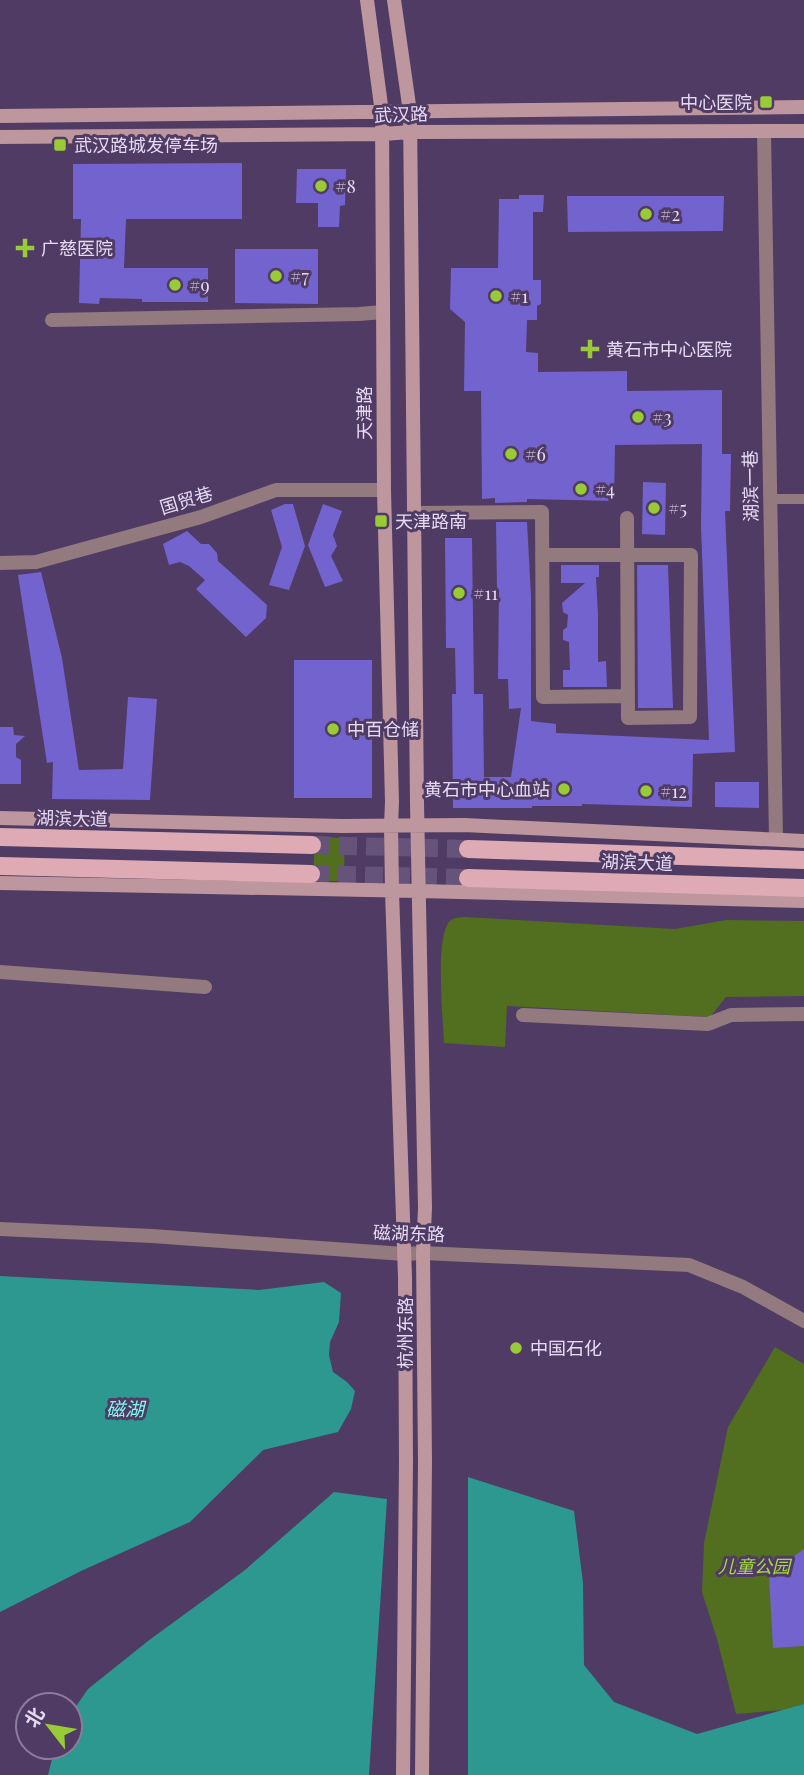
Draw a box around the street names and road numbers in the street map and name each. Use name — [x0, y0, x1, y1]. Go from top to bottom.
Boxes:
street label: 武汉路 — [374, 101, 428, 127]
street label: 天津路 — [352, 386, 376, 440]
street label: 湖滨一巷 — [737, 450, 763, 522]
street label: 国贸巷 — [157, 481, 215, 519]
street label: 湖滨大道 — [36, 805, 108, 831]
street label: 湖滨大道 — [601, 849, 673, 875]
street label: 磁湖东路 — [373, 1220, 445, 1246]
street label: 杭州东路 — [393, 1297, 417, 1369]

